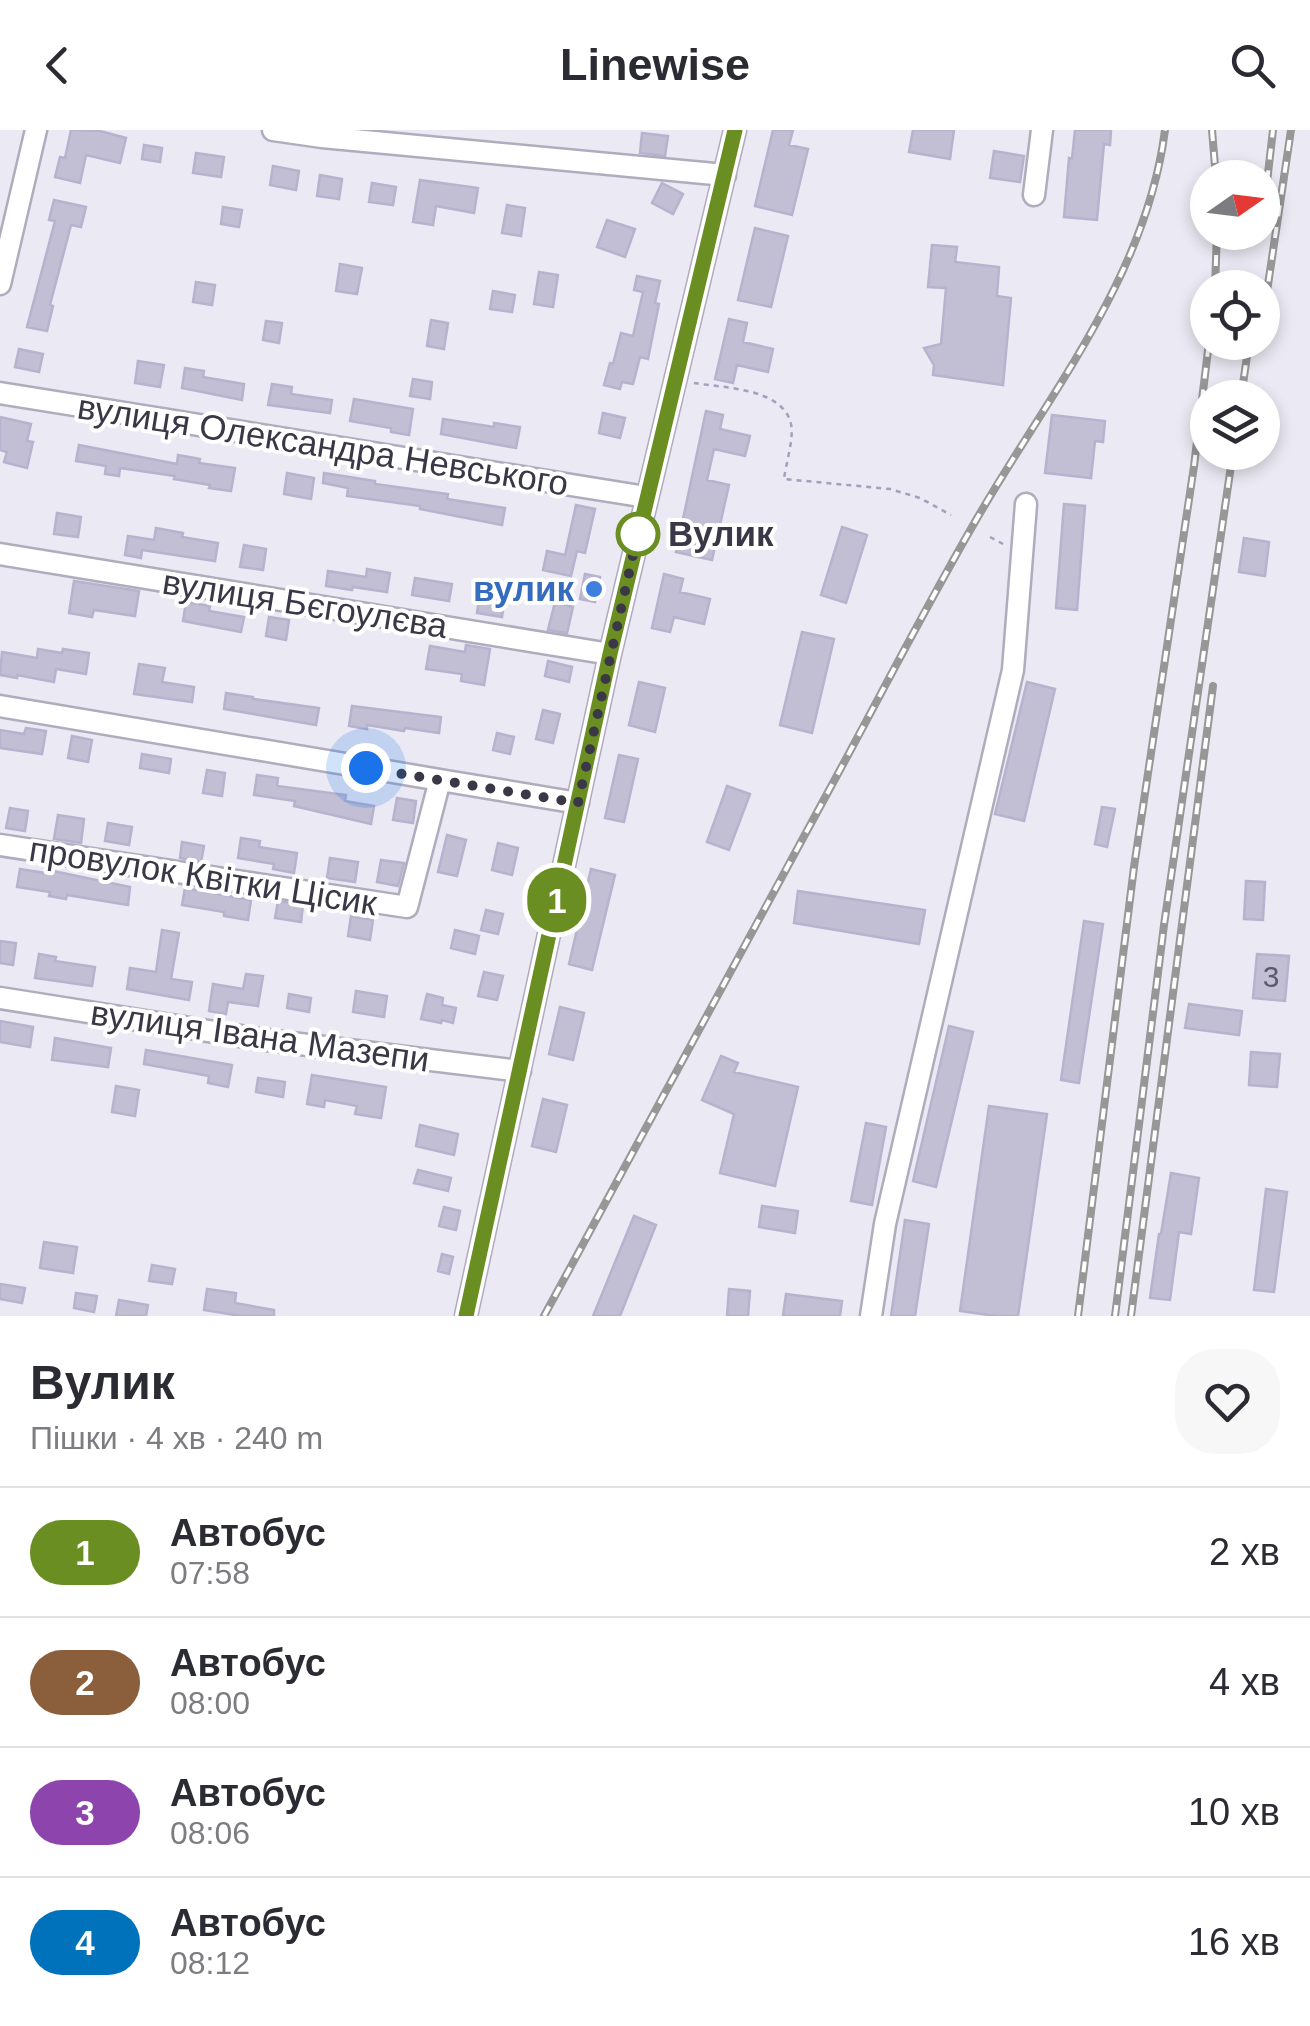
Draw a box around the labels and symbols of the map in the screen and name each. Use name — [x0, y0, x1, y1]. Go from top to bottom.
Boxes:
north arrow — [1190, 160, 1280, 250]
street label: вулиця Олександра Невського — [75, 386, 571, 503]
marker: Вулик — [617, 513, 659, 555]
place label: Вулик — [668, 514, 774, 553]
street label: вулиця Бєгоулєва — [160, 562, 451, 645]
place label: вулик — [473, 569, 574, 608]
marker: вулик — [583, 578, 605, 600]
your location — [341, 743, 391, 793]
street label: провулок Квітки Цісик — [27, 829, 380, 922]
line badge: 1 — [524, 868, 590, 932]
house number: 3 — [1263, 960, 1279, 993]
street label: вулиця Івана Мазепи — [88, 992, 432, 1079]

